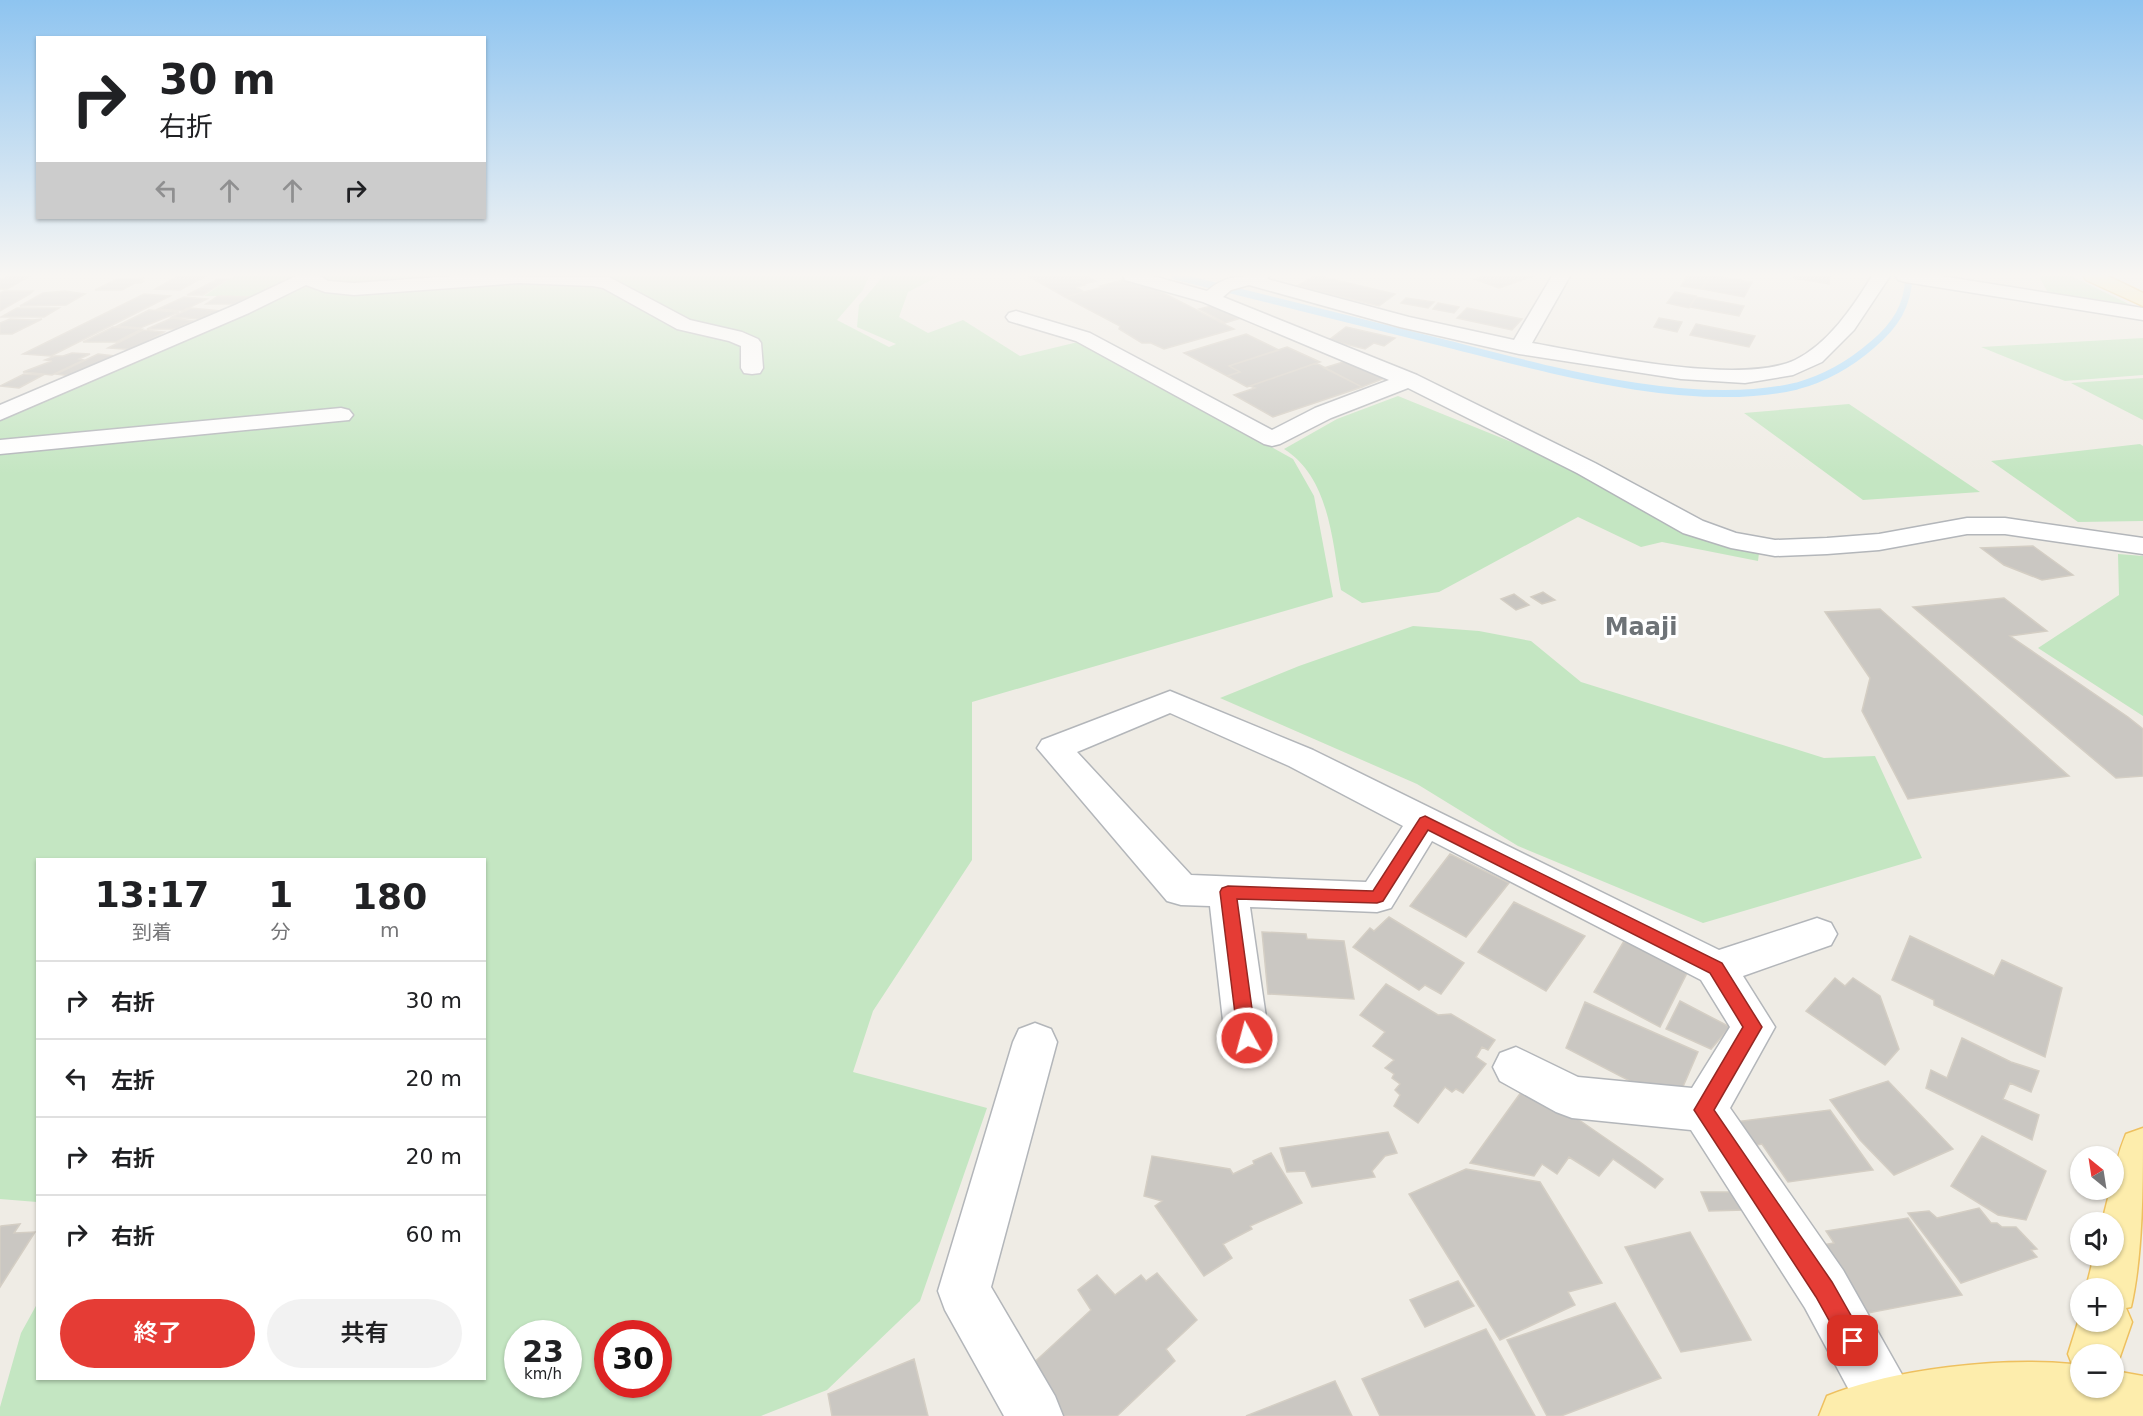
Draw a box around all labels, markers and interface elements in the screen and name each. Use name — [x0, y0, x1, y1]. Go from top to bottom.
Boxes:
text: 30 m — [159, 55, 276, 104]
icon: right — [60, 60, 138, 138]
text: 右折 — [159, 111, 213, 142]
icon: left — [150, 174, 183, 207]
icon: ahead — [213, 174, 246, 207]
icon: ahead — [276, 174, 309, 207]
icon: right — [339, 174, 372, 207]
district label: Maaji — [1605, 613, 1677, 641]
text: 13:17 — [95, 874, 209, 915]
text: 1 — [268, 874, 293, 915]
text: 180 — [352, 876, 427, 917]
text: m — [380, 918, 399, 942]
text: 到着 — [132, 920, 172, 944]
text: 分 — [271, 920, 291, 944]
icon: right — [60, 984, 93, 1017]
text: 30 m — [406, 988, 462, 1013]
text: 右折 — [111, 990, 155, 1015]
position arrow — [1215, 1006, 1279, 1070]
icon: left — [60, 1062, 93, 1095]
text: 20 m — [406, 1066, 462, 1091]
text: 左折 — [111, 1068, 155, 1093]
icon: right — [60, 1140, 93, 1173]
text: 20 m — [406, 1144, 462, 1169]
text: 右折 — [111, 1146, 155, 1171]
north arrow — [2070, 1146, 2124, 1200]
map controls — [2070, 1146, 2124, 1398]
button: sound — [2070, 1212, 2124, 1266]
icon: right — [60, 1218, 93, 1251]
text: 60 m — [406, 1222, 462, 1247]
text: 右折 — [111, 1224, 155, 1249]
button: + — [2070, 1278, 2124, 1332]
button: 終了 — [60, 1299, 255, 1368]
button: 共有 — [267, 1299, 462, 1368]
pin — [1827, 1315, 1878, 1366]
speed limit sign: 30 — [594, 1320, 672, 1398]
icon: arrive — [1836, 1324, 1869, 1357]
text: 23 — [522, 1334, 564, 1369]
button: − — [2070, 1344, 2124, 1398]
text: km/h — [524, 1365, 562, 1383]

